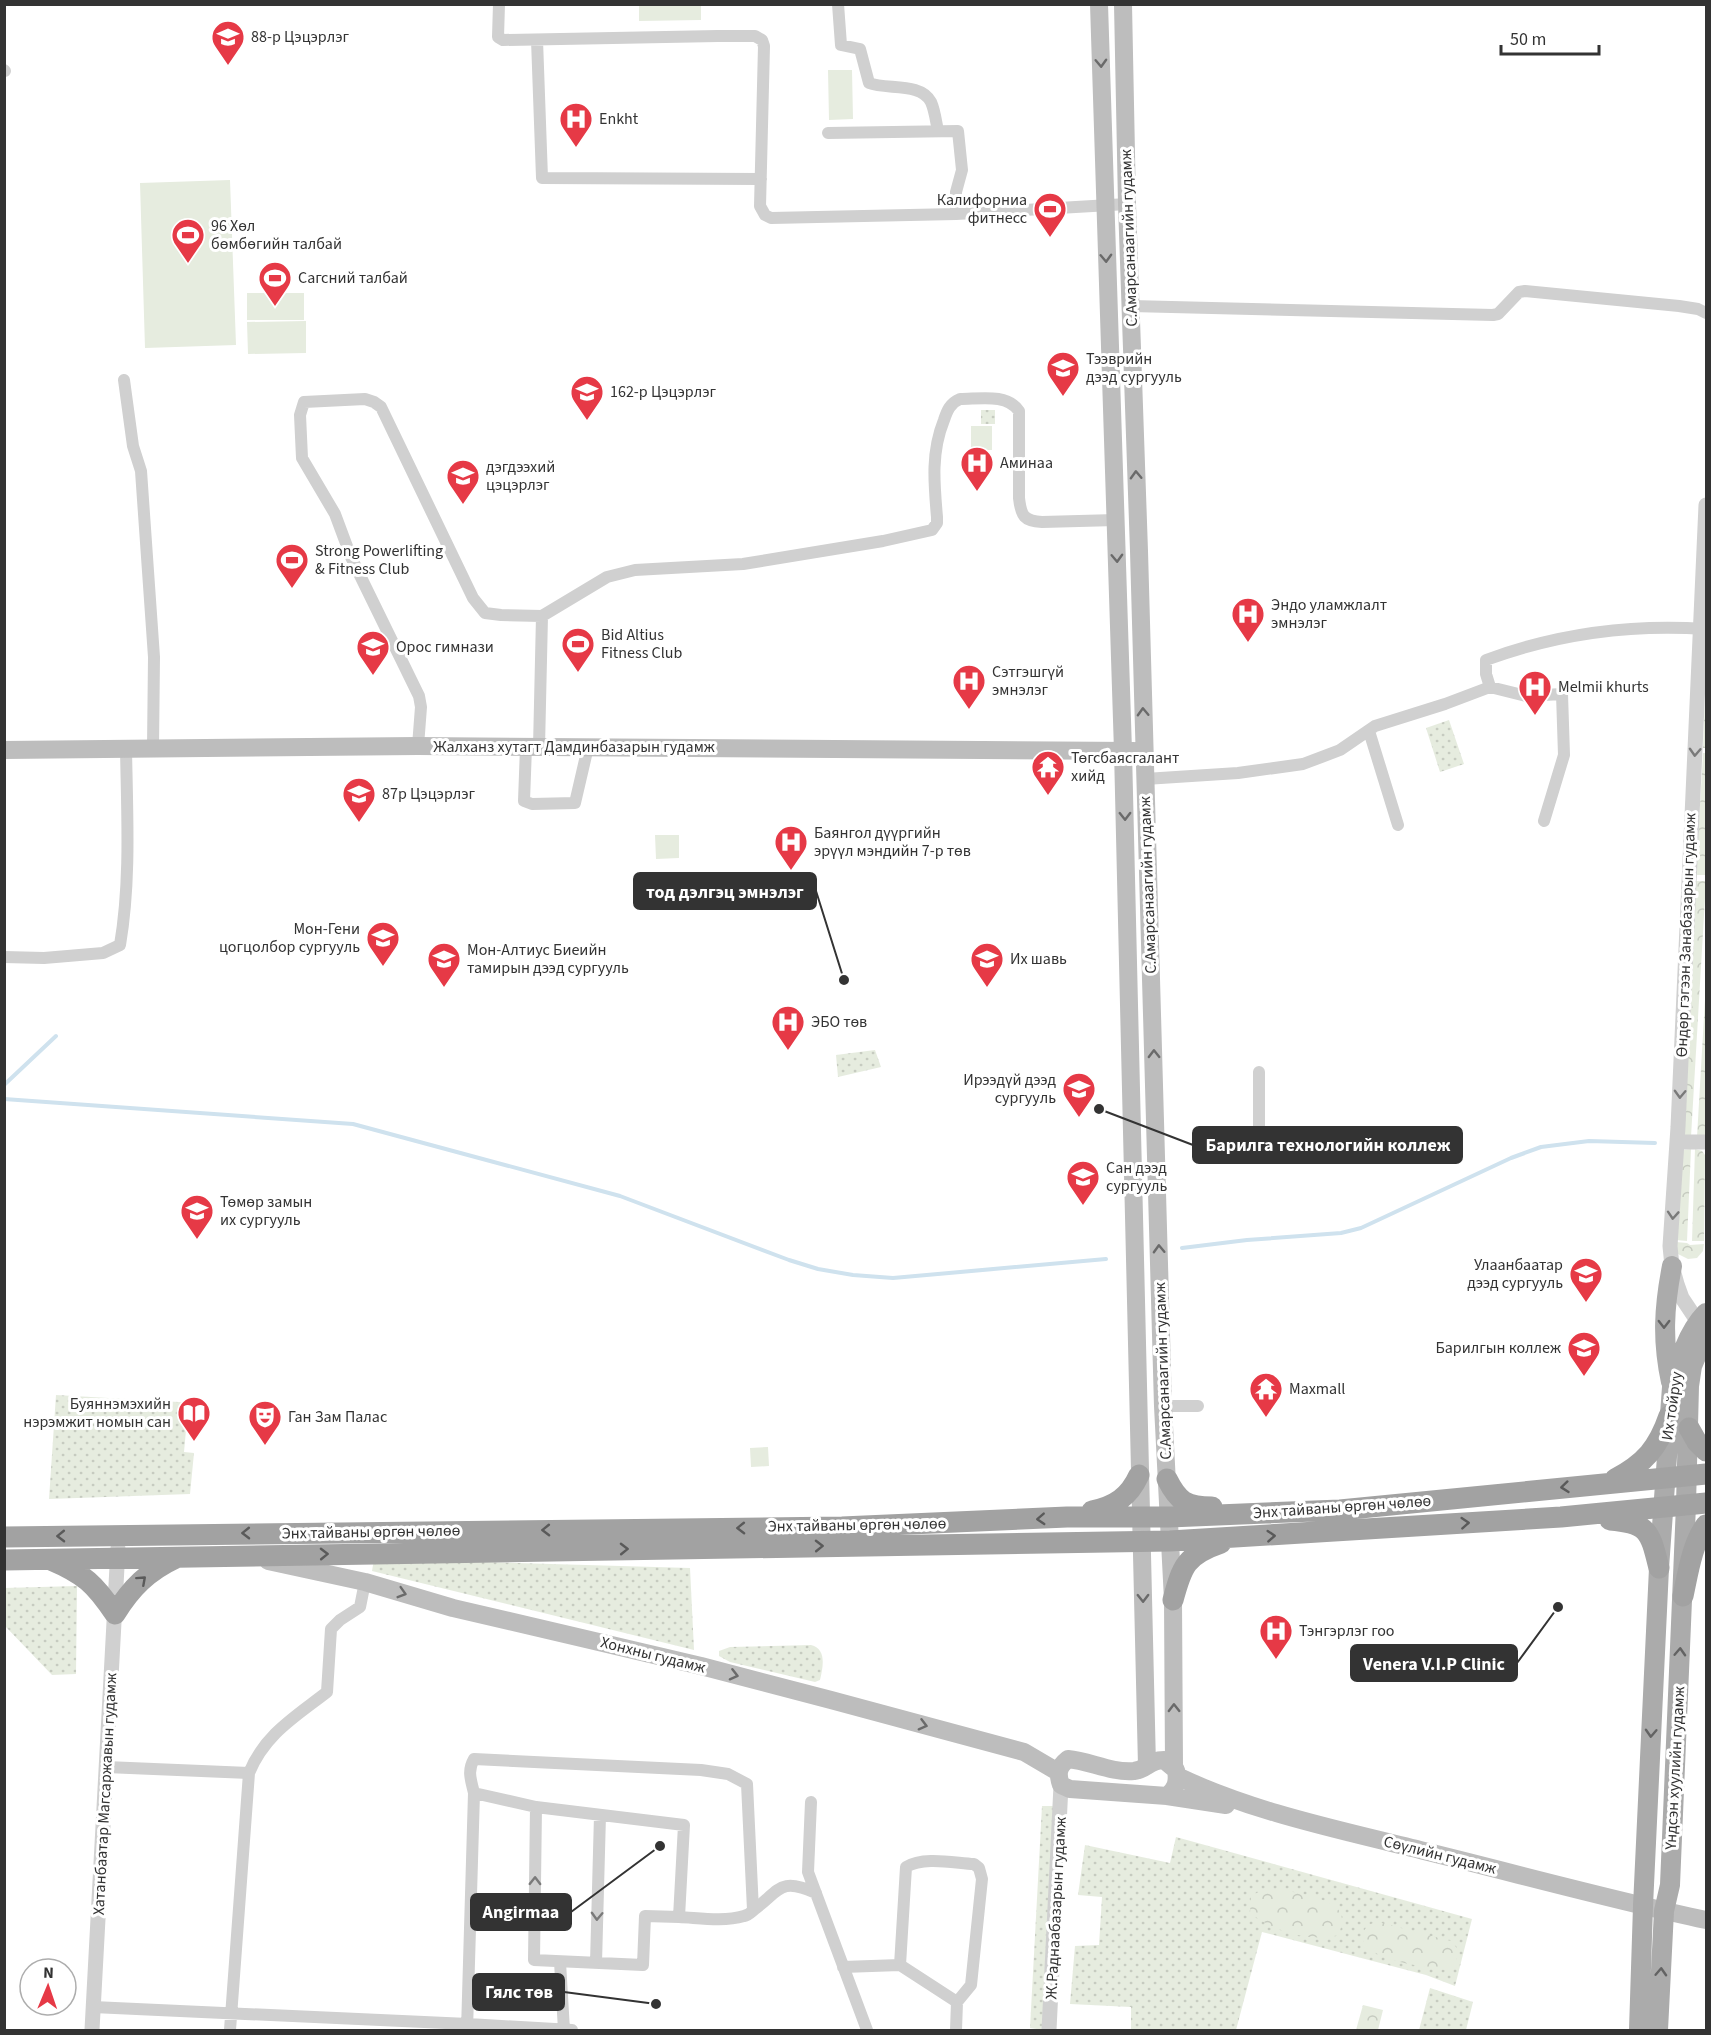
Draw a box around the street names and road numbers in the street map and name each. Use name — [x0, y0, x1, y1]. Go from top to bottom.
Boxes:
street label: С.Амарсанаагийн гудамж — [1115, 149, 1143, 327]
street label: Жалханз хутагт Дамдинбазарын гудамж — [433, 736, 715, 758]
street label: С.Амарсанаагийн гудамж — [1134, 796, 1162, 974]
street label: Өндөр гэгээн Занабазарын гудамж — [1671, 812, 1701, 1058]
street label: С.Амарсанаагийн гудамж — [1149, 1282, 1177, 1460]
street label: Их тойруу — [1656, 1370, 1688, 1442]
street label: Энх тайваны өргөн чөлөө — [1252, 1490, 1432, 1524]
street label: Энх тайваны өргөн чөлөө — [767, 1512, 947, 1538]
street label: Энх тайваны өргөн чөлөө — [281, 1519, 461, 1545]
street label: Хонхны гудамж — [598, 1631, 708, 1679]
street label: Хатанбаатар Магсаржавын гудамж — [88, 1672, 122, 1916]
street label: Үндсэн хуулийн гудамж — [1660, 1686, 1690, 1851]
street label: Ж.Раднаабазарын гудамж — [1040, 1816, 1072, 2000]
street label: Сөүлийн гудамж — [1381, 1830, 1499, 1880]

